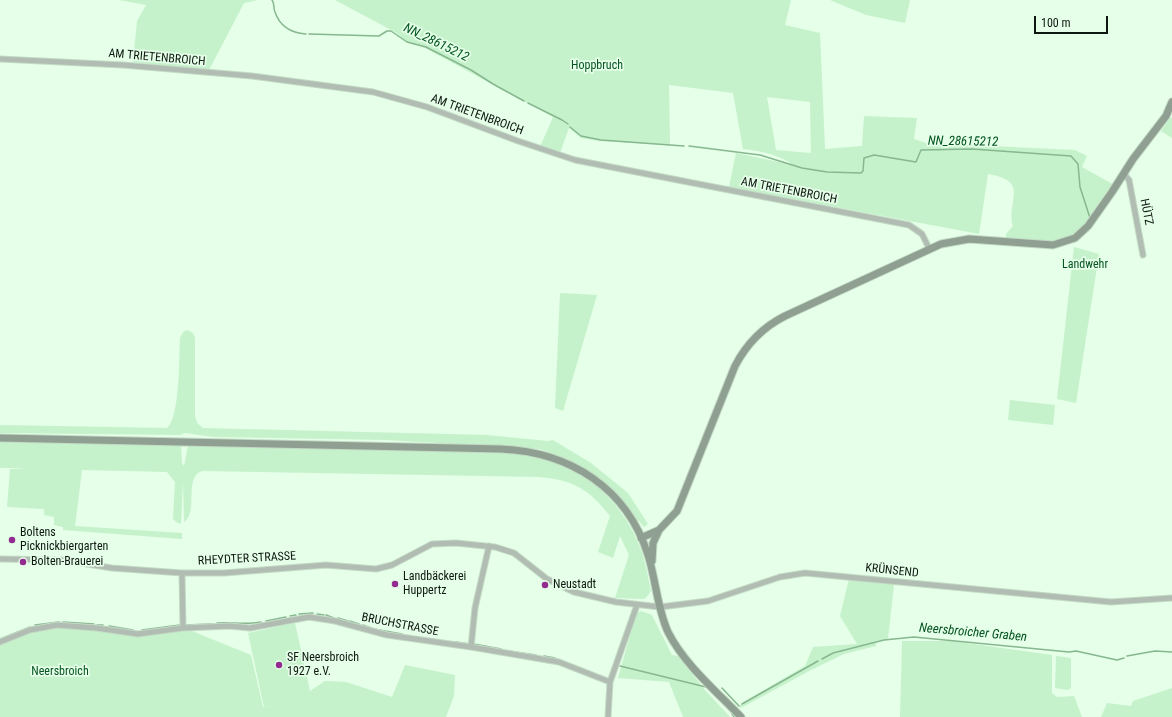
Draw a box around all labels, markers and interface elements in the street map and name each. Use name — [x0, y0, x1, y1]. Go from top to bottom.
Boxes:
scale bar — [1036, 8, 1110, 34]
text: 100 m — [1041, 16, 1071, 30]
water label: NN_28615212 — [401, 21, 471, 65]
street label: AM TRIETENBROICH — [108, 47, 206, 69]
park label: Hoppbruch — [571, 59, 623, 73]
street label: AM TRIETENBROICH — [429, 92, 525, 138]
water label: NN_28615212 — [928, 134, 998, 150]
street label: AM TRIETENBROICH — [740, 175, 838, 207]
street label: HÜTZ — [1136, 198, 1156, 226]
park label: Landwehr — [1062, 258, 1108, 272]
place label: Boltens Picknickbiergarten — [20, 526, 108, 554]
marker: Boltens Picknickbiergarten — [7, 535, 17, 545]
street label: RHEYDTER STRASSE — [198, 549, 296, 569]
place label: Bolten-Brauerei — [31, 555, 103, 569]
marker: Bolten-Brauerei — [18, 557, 28, 567]
street label: KRÜNSEND — [865, 561, 919, 581]
place label: Landbäckerei Huppertz — [403, 570, 466, 598]
place label: Neustadt — [553, 578, 596, 592]
marker: Landbäckerei Huppertz — [390, 579, 400, 589]
marker: Neustadt — [540, 580, 550, 590]
street label: BRUCHSTRASSE — [360, 610, 440, 640]
water label: Neersbroicher Graben — [918, 621, 1028, 645]
place label: SF Neersbroich 1927 e.V. — [287, 651, 359, 679]
marker: SF Neersbroich 1927 e.V. — [274, 660, 284, 670]
park label: Neersbroich — [31, 665, 89, 679]

